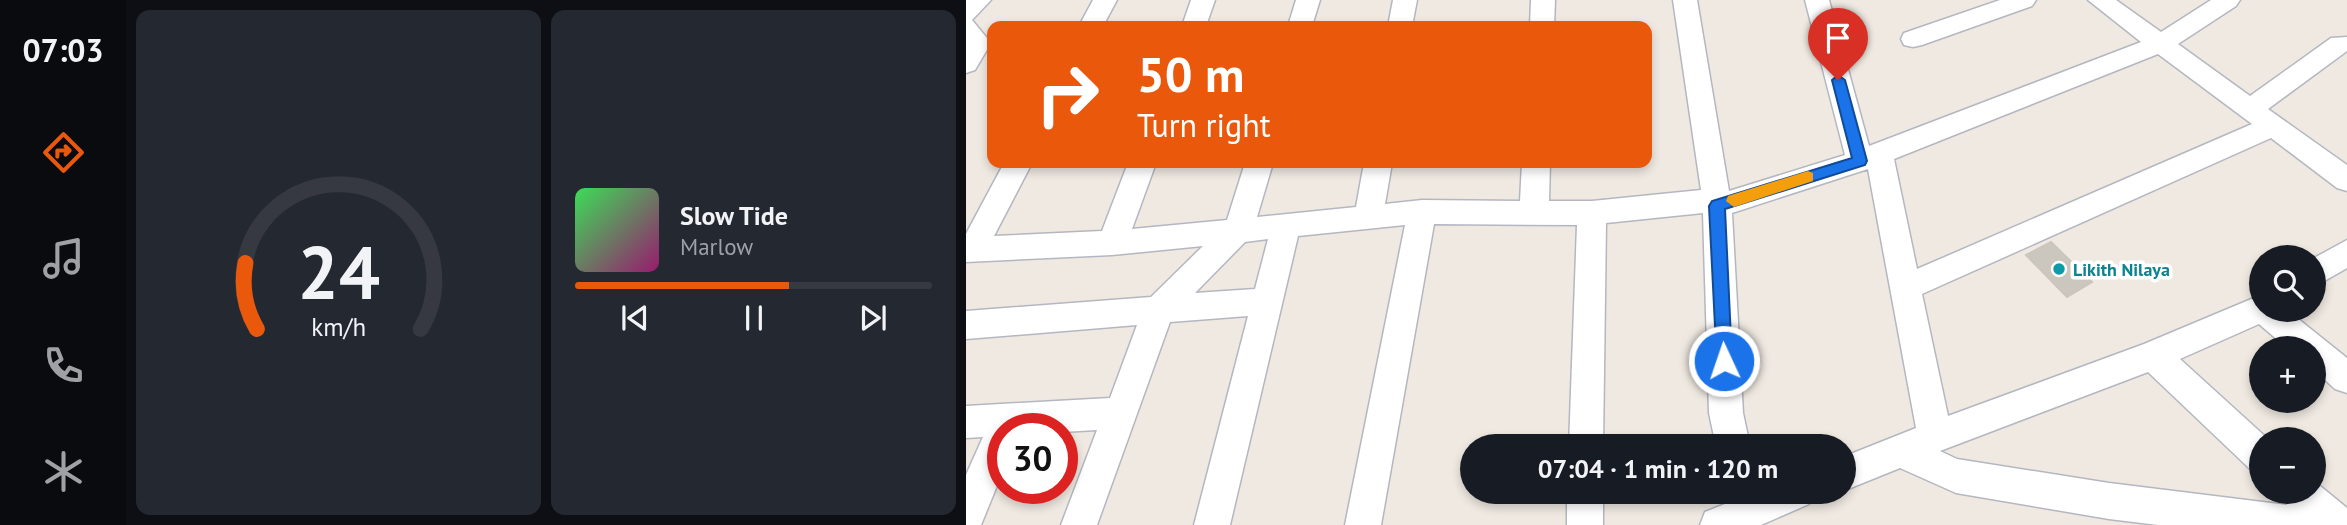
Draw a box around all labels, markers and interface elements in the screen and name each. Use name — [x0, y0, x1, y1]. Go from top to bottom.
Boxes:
pin — [1808, 8, 1868, 80]
icon: arrive — [1819, 19, 1857, 57]
text: 07:03 — [22, 29, 104, 71]
text: 50 m — [1137, 42, 1244, 106]
icon: right — [1022, 49, 1113, 140]
text: Turn right — [1137, 104, 1271, 146]
icon: directions — [39, 128, 88, 177]
text: Slow Tide — [680, 199, 788, 232]
text: 24 — [297, 225, 380, 319]
text: Marlow — [680, 232, 753, 261]
icon: music — [39, 234, 88, 283]
map controls — [2249, 245, 2326, 504]
button: search — [2249, 245, 2326, 322]
place label: Likith Nilaya — [2073, 258, 2170, 281]
marker: Likith Nilaya — [2051, 261, 2067, 277]
icon: previous — [616, 299, 654, 337]
icon: pause — [735, 299, 773, 337]
icon: next — [854, 299, 892, 337]
text: km/h — [311, 310, 366, 342]
position arrow — [1687, 324, 1761, 398]
button: + — [2249, 336, 2326, 413]
icon: phone — [39, 341, 88, 390]
speed limit sign: 30 — [987, 413, 1078, 504]
button: − — [2249, 427, 2326, 504]
icon: climate — [39, 447, 88, 496]
text: 07:04 · 1 min · 120 m — [1538, 452, 1778, 485]

